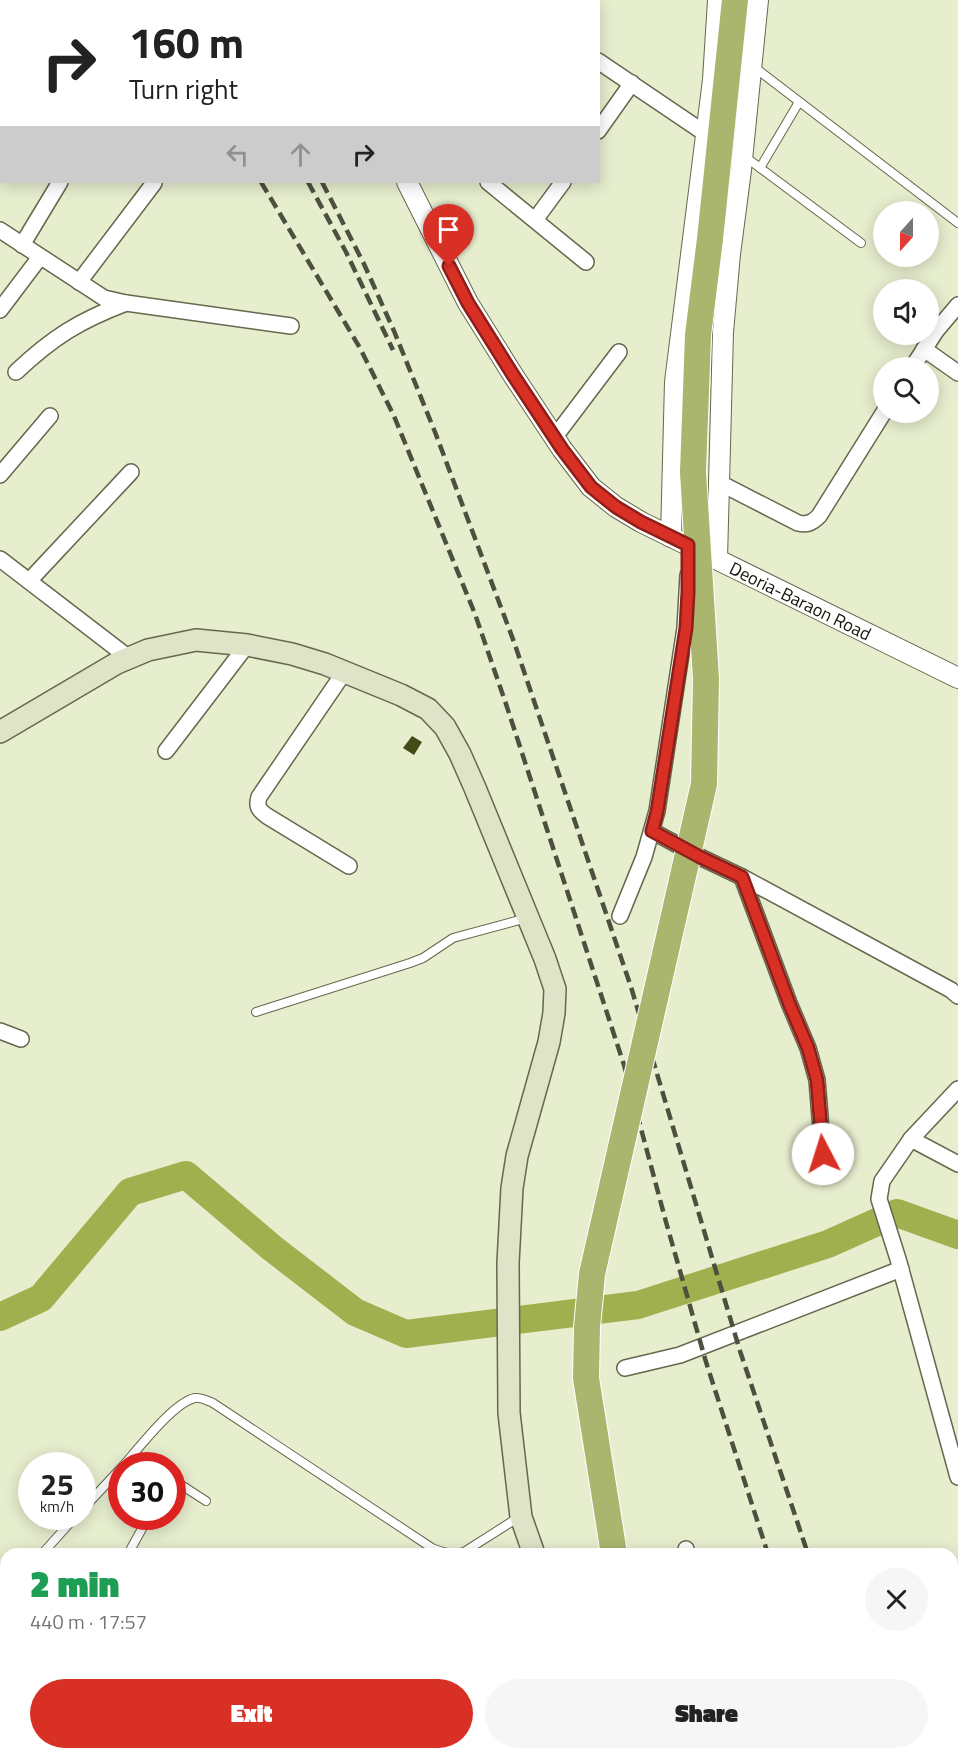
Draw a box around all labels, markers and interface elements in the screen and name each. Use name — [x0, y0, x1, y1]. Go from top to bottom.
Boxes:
text: 160 m — [129, 10, 244, 74]
icon: right — [30, 24, 108, 102]
text: Turn right — [129, 68, 238, 109]
icon: left — [221, 138, 254, 171]
icon: ahead — [284, 138, 317, 171]
icon: right — [347, 138, 380, 171]
north arrow — [873, 201, 939, 267]
map controls — [873, 201, 939, 423]
pin — [423, 204, 474, 266]
icon: arrive — [432, 213, 465, 246]
button: sound — [873, 279, 939, 345]
button: search — [873, 357, 939, 423]
street label: Deoria-Baraon Road — [725, 554, 876, 647]
position arrow — [791, 1122, 855, 1186]
speed limit sign: 30 — [108, 1452, 186, 1530]
text: 25 — [40, 1461, 74, 1507]
text: km/h — [40, 1495, 74, 1518]
text: 2 min — [30, 1556, 119, 1611]
button: close — [865, 1568, 928, 1631]
text: 440 m · 17:57 — [30, 1606, 147, 1637]
button: Exit — [30, 1679, 473, 1748]
button: Share — [485, 1679, 928, 1748]

